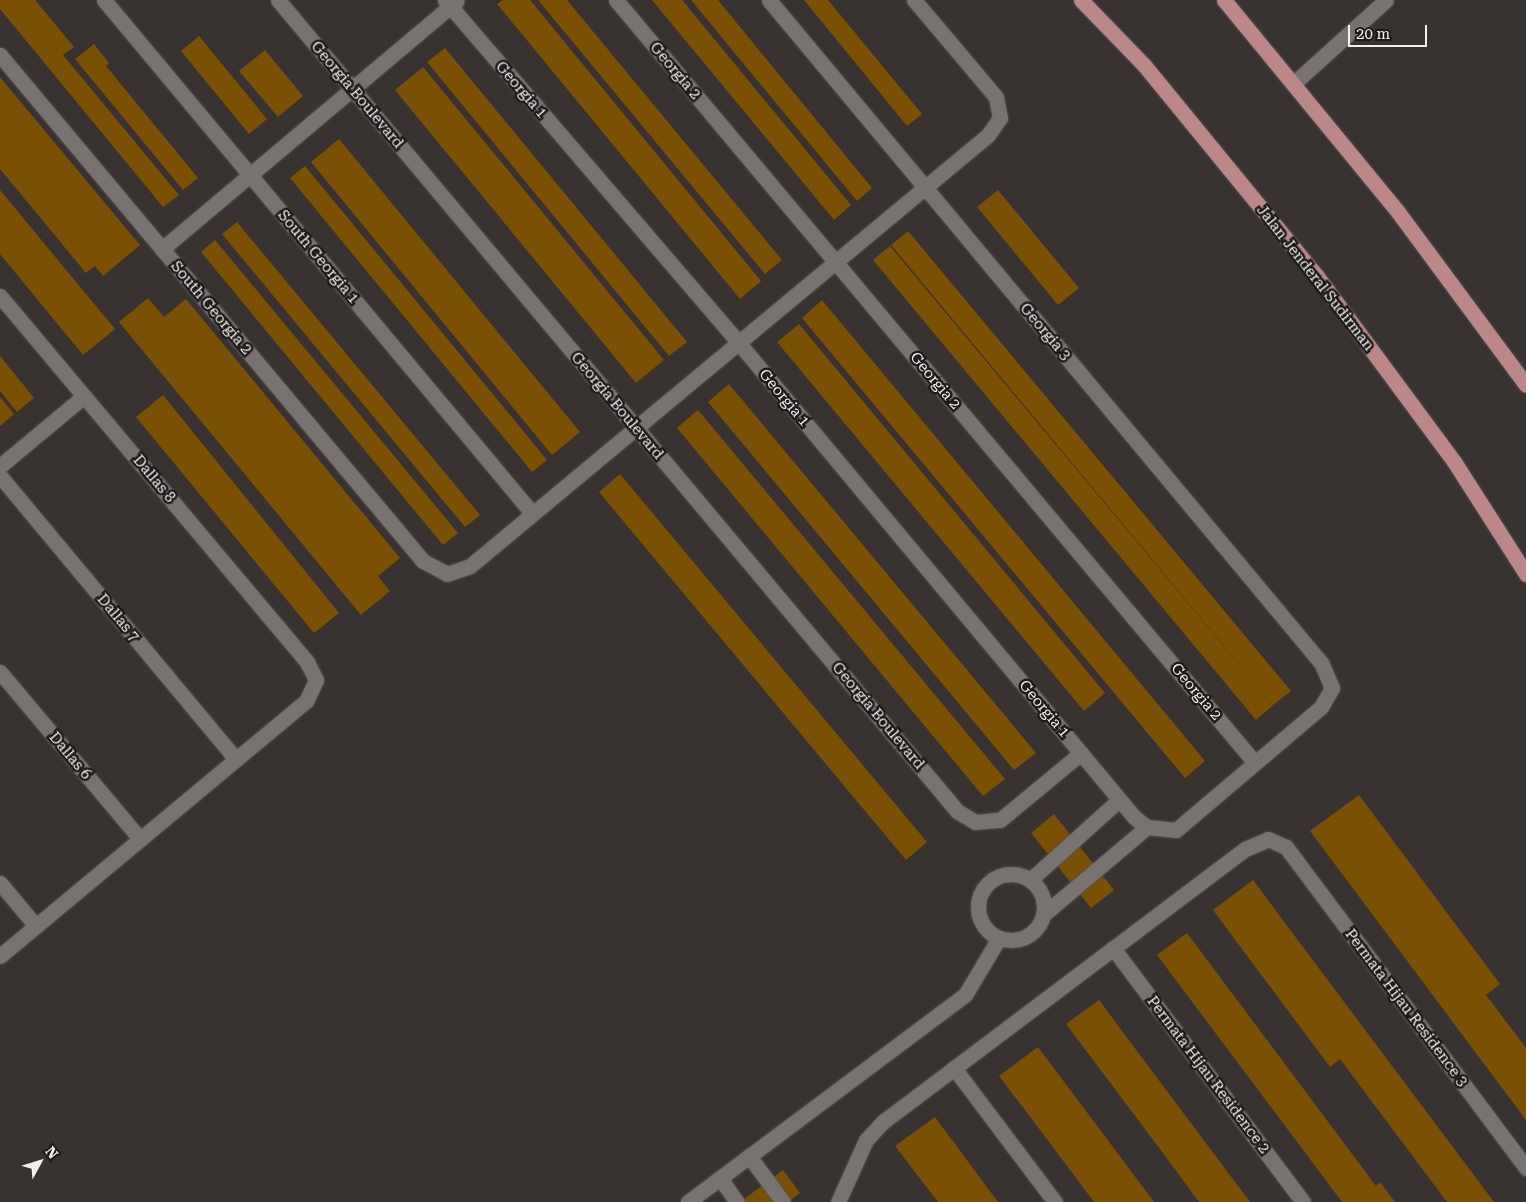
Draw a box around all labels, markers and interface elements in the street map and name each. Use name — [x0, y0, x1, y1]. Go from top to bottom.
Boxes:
scale bar — [1351, 15, 1430, 47]
text: 20 m — [1356, 25, 1390, 43]
street label: Georgia Boulevard — [307, 38, 407, 152]
street label: Georgia 2 — [646, 39, 704, 103]
street label: Georgia 1 — [492, 58, 550, 122]
street label: Jalan Jenderal Sudirman — [1253, 202, 1377, 354]
street label: South Georgia 1 — [274, 207, 362, 307]
street label: South Georgia 2 — [167, 258, 255, 358]
street label: Georgia 3 — [1016, 300, 1074, 364]
street label: Georgia Boulevard — [567, 349, 667, 463]
street label: Georgia 2 — [906, 349, 964, 413]
street label: Georgia 1 — [755, 366, 813, 430]
street label: Dallas 8 — [129, 452, 179, 506]
street label: Dallas 7 — [93, 591, 143, 645]
street label: Georgia Boulevard — [828, 659, 928, 773]
street label: Georgia 2 — [1167, 660, 1225, 724]
street label: Georgia 1 — [1015, 677, 1073, 741]
street label: Dallas 6 — [45, 729, 95, 783]
street label: Permata Hijau Residence 3 — [1341, 926, 1471, 1090]
street label: Permata Hijau Residence 2 — [1143, 993, 1273, 1157]
north arrow — [15, 1137, 65, 1187]
text: N — [42, 1143, 61, 1162]

